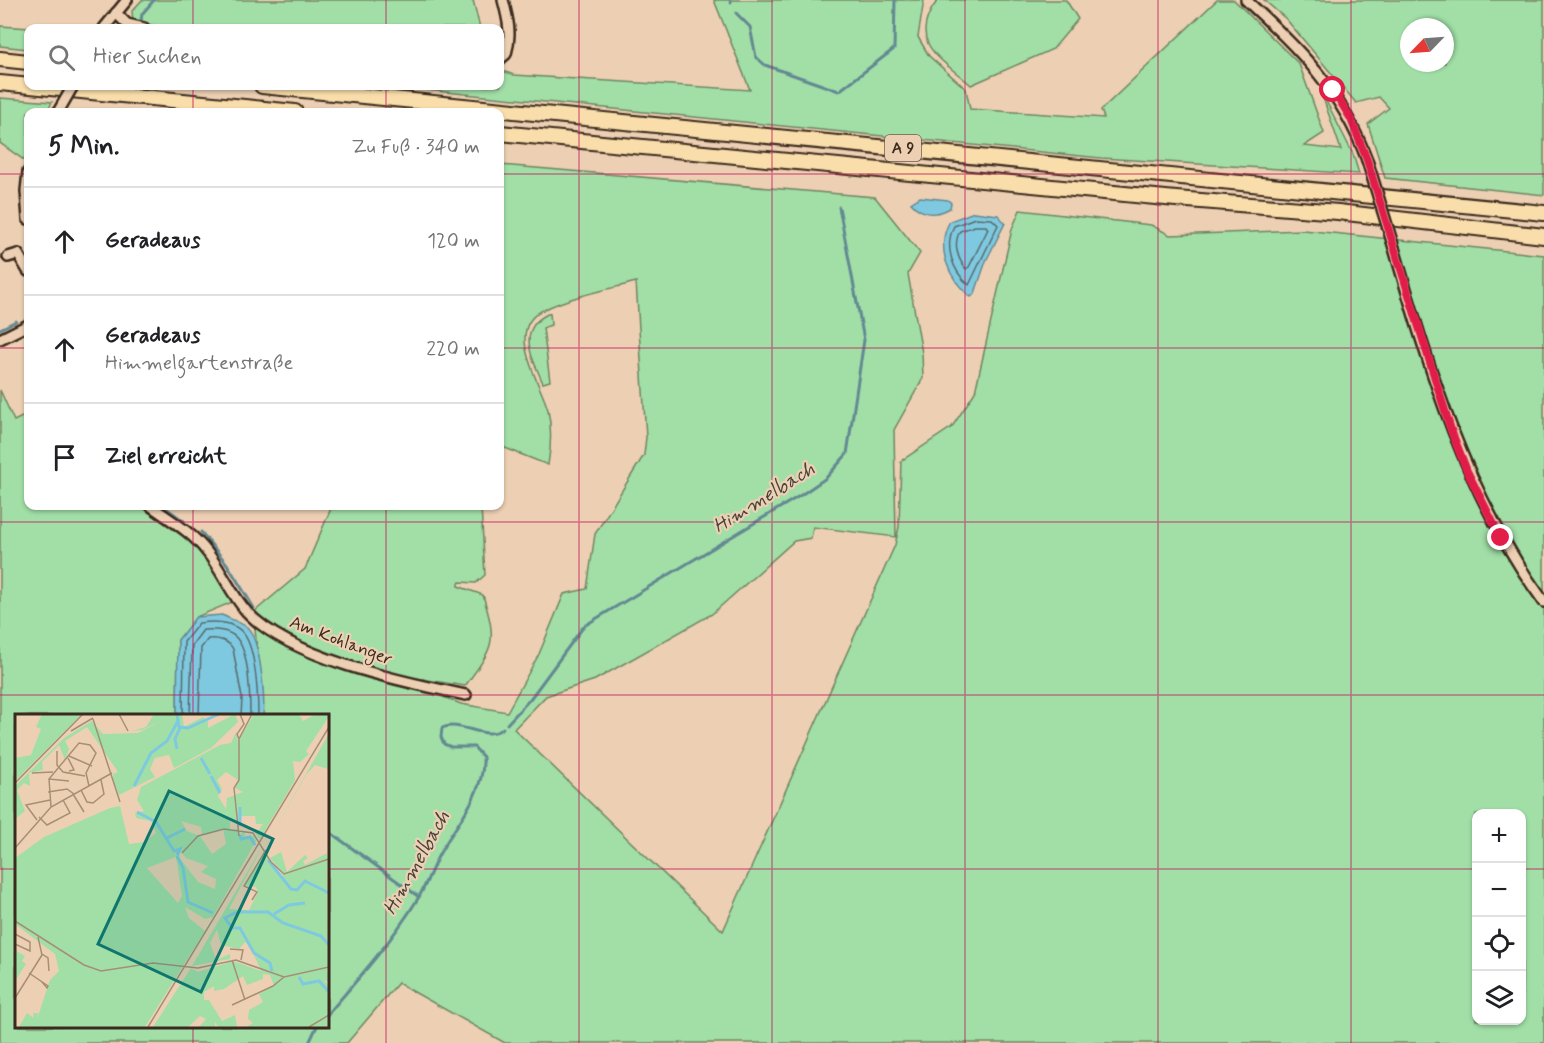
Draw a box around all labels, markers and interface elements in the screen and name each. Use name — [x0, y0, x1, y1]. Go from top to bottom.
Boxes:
north arrow — [1400, 18, 1454, 72]
search box — [24, 24, 504, 90]
icon: search — [45, 41, 78, 74]
text: Hier suchen — [93, 43, 202, 71]
route start — [1319, 76, 1345, 102]
text: 5 Min. — [48, 130, 119, 164]
text: Zu Fuß · 340 m — [351, 134, 480, 161]
road number: A 9 — [885, 135, 921, 161]
icon: ahead — [48, 225, 81, 258]
text: Geradeaus — [105, 227, 200, 255]
text: 120 m — [427, 228, 480, 255]
text: Geradeaus — [105, 322, 200, 350]
icon: ahead — [48, 333, 81, 366]
text: 220 m — [426, 336, 480, 363]
text: Himmelgartenstraße — [105, 350, 293, 377]
icon: arrive — [48, 441, 81, 474]
text: Ziel erreicht — [105, 443, 227, 471]
water label: Himmelbach — [708, 456, 820, 540]
route end — [1487, 524, 1513, 550]
street label: Am Kohlanger — [286, 610, 396, 673]
inset map — [15, 714, 328, 1028]
water label: Himmelbach — [377, 806, 457, 920]
map controls — [1472, 809, 1526, 1025]
button: + — [1472, 809, 1526, 863]
button: − — [1472, 863, 1526, 917]
button: locate — [1472, 917, 1526, 971]
button: layers — [1472, 971, 1526, 1025]

